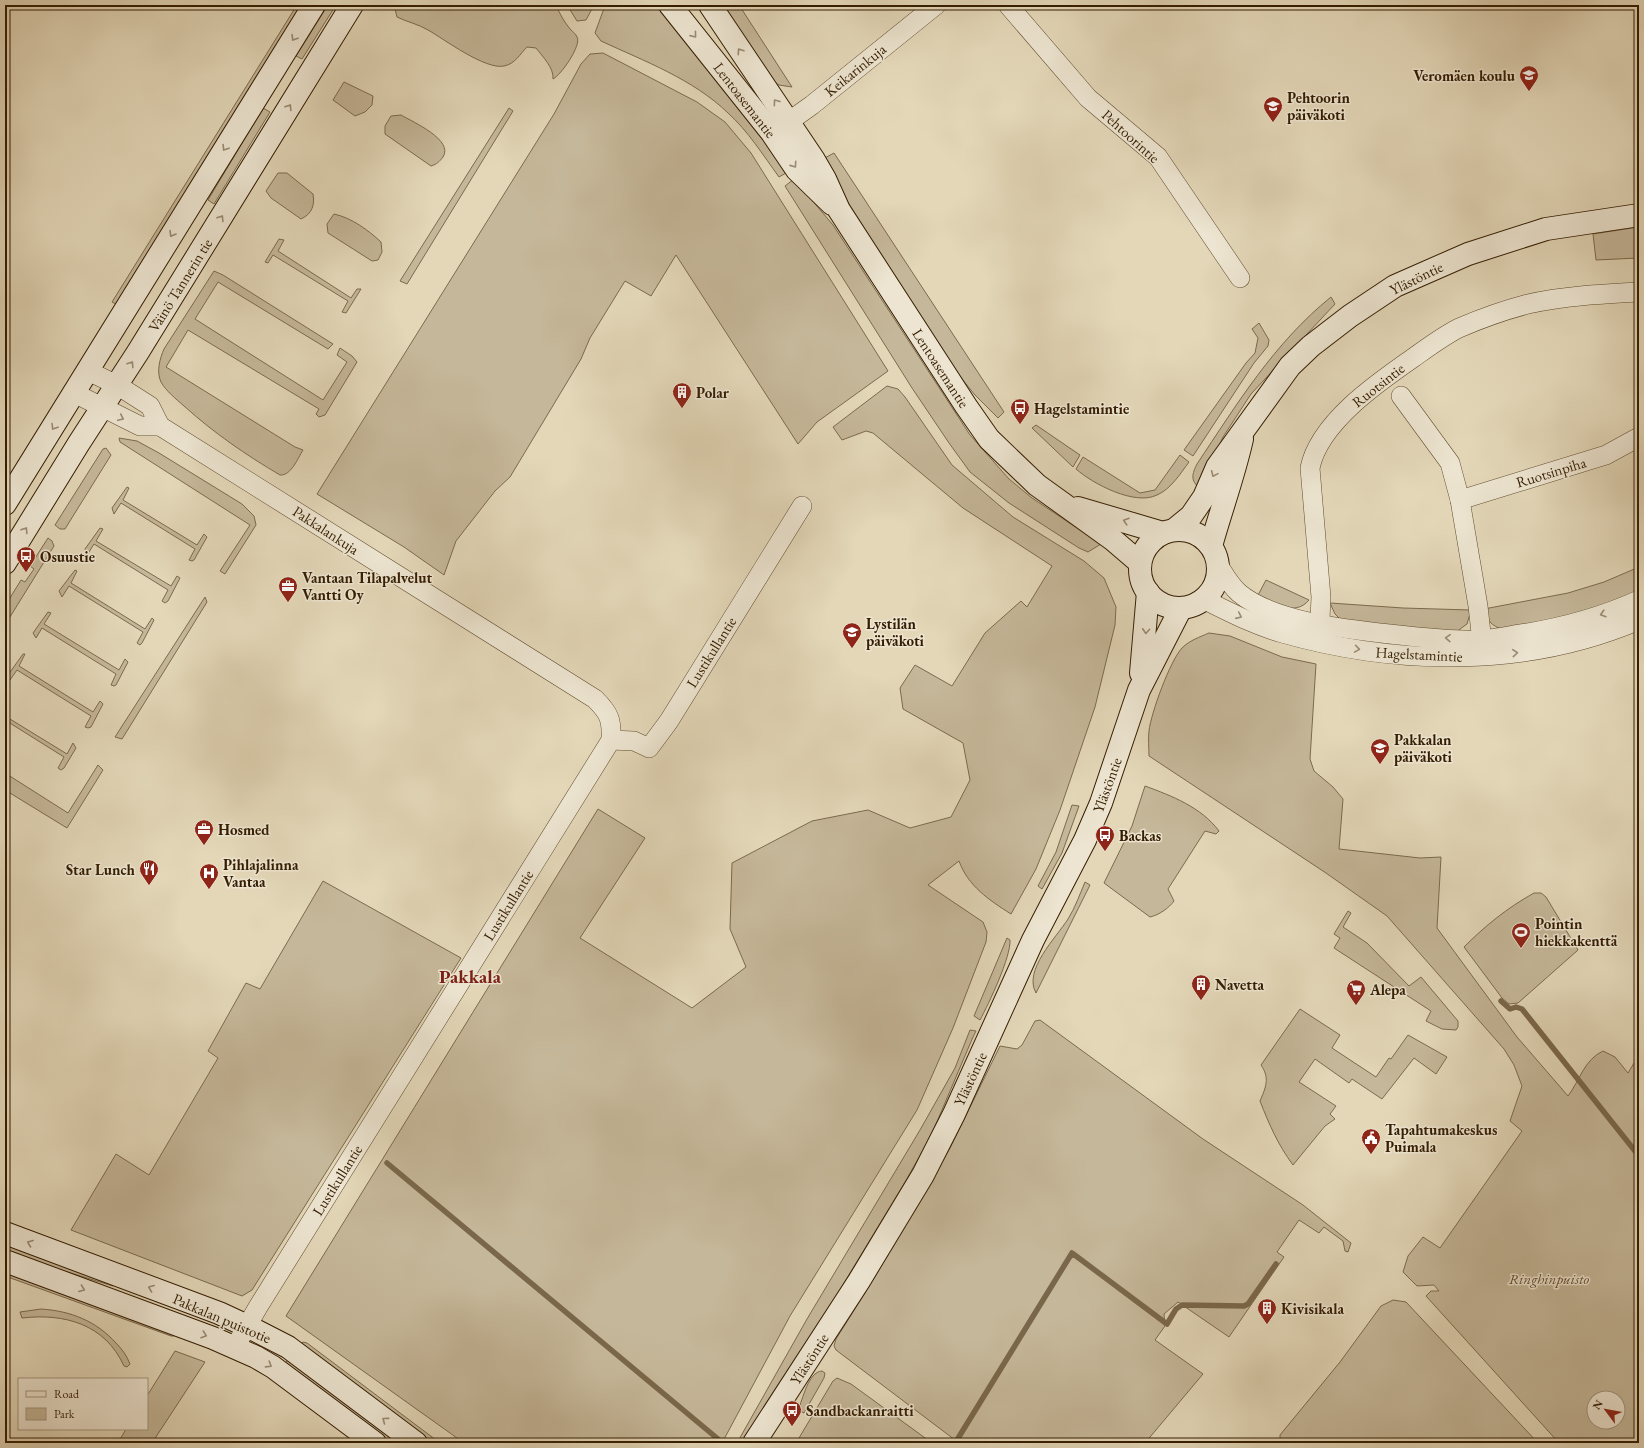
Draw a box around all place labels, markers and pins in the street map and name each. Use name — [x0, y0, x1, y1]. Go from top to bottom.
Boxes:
school or university icon: Veromäen koulu — [1518, 64, 1540, 92]
place label: Veromäen koulu — [1413, 66, 1516, 85]
place label: Pehtoorin päiväkoti — [1287, 88, 1350, 124]
school or university icon: Pehtoorin päiväkoti — [1262, 95, 1284, 123]
building icon: Polar — [671, 381, 693, 409]
place label: Polar — [696, 383, 730, 402]
bus stop icon: Hagelstamintie — [1009, 397, 1031, 425]
place label: Hagelstamintie — [1034, 399, 1129, 418]
bus stop icon: Osuustie — [15, 545, 37, 573]
place label: Osuustie — [40, 547, 95, 566]
place label: Vantaan Tilapalvelut Vantti Oy — [302, 568, 432, 604]
office icon: Vantaan Tilapalvelut Vantti Oy — [277, 575, 299, 603]
place label: Lystilän päiväkoti — [866, 614, 925, 650]
school or university icon: Lystilän päiväkoti — [841, 621, 863, 649]
place label: Pakkalan päiväkoti — [1394, 730, 1453, 766]
school or university icon: Pakkalan päiväkoti — [1369, 737, 1391, 765]
office icon: Hosmed — [193, 818, 215, 846]
place label: Hosmed — [218, 820, 270, 839]
bus stop icon: Backas — [1094, 824, 1116, 852]
place label: Backas — [1119, 826, 1161, 845]
place label: Pihlajalinna Vantaa — [223, 855, 299, 891]
restaurant icon: Star Lunch — [138, 858, 160, 886]
place label: Star Lunch — [66, 860, 136, 879]
hospital icon: Pihlajalinna Vantaa — [198, 862, 220, 890]
place label: Pointin hiekkakenttä — [1535, 914, 1618, 950]
sports icon: Pointin hiekkakenttä — [1510, 921, 1532, 949]
building icon: Navetta — [1190, 973, 1212, 1001]
place label: Navetta — [1215, 975, 1265, 994]
supermarket icon: Alepa — [1345, 978, 1367, 1006]
place label: Alepa — [1369, 980, 1406, 999]
place label: Tapahtumakeskus Puimala — [1385, 1120, 1497, 1156]
public building icon: Tapahtumakeskus Puimala — [1360, 1127, 1382, 1155]
building icon: Kivisikala — [1256, 1297, 1278, 1325]
place label: Kivisikala — [1281, 1299, 1344, 1318]
bus stop icon: Sandbackanraitti — [781, 1399, 803, 1427]
place label: Sandbackanraitti — [806, 1401, 914, 1420]

